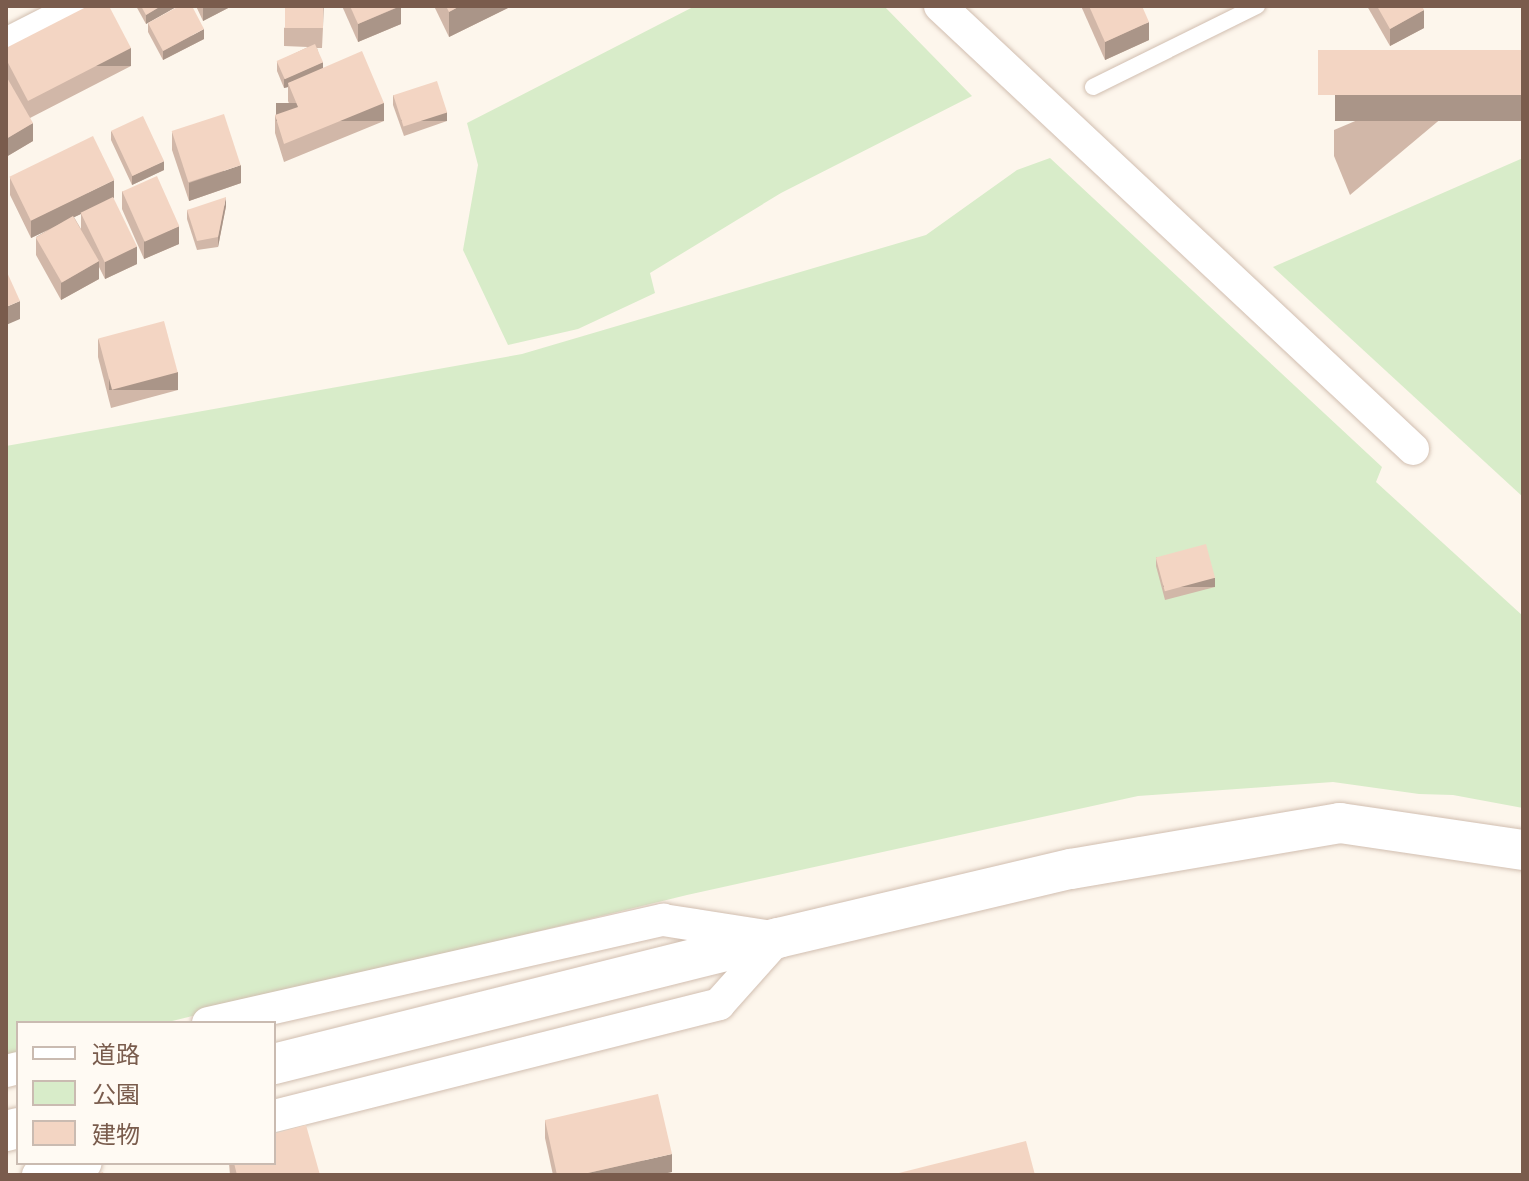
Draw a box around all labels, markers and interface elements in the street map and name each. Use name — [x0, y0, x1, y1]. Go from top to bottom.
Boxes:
legend — [16, 1021, 276, 1165]
text: 道路 — [92, 1044, 140, 1068]
text: 公園 — [92, 1084, 140, 1108]
text: 建物 — [92, 1124, 140, 1148]

